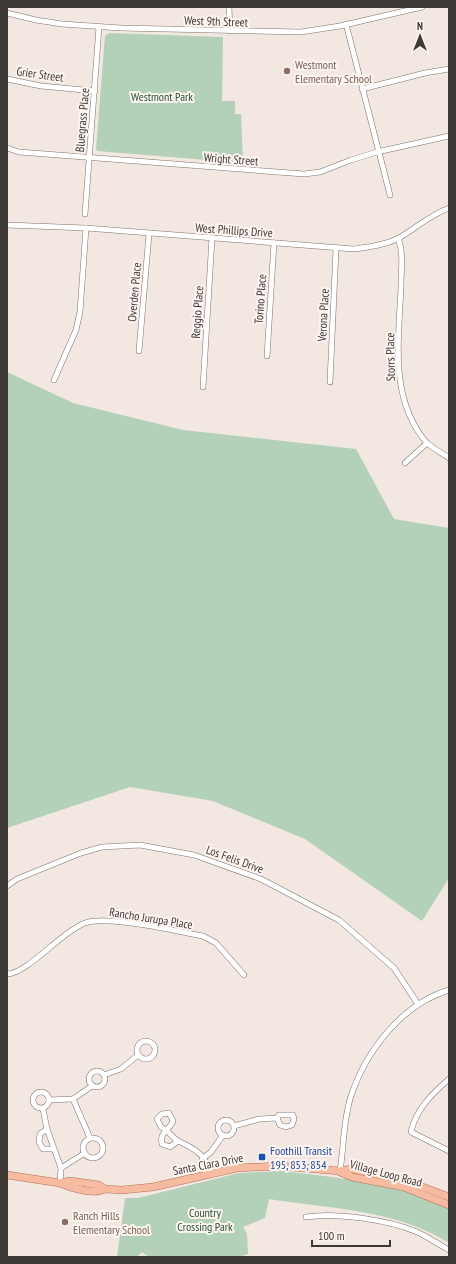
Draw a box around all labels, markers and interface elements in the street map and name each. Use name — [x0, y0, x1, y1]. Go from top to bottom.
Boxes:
street label: West 9th Street — [184, 12, 249, 30]
north arrow — [400, 16, 440, 56]
text: N — [417, 19, 423, 33]
place label: Westmont Elementary School — [295, 57, 372, 86]
street label: Grier Street — [15, 63, 65, 85]
marker: Westmont Elementary School — [282, 66, 292, 76]
street label: Bluegrass Place — [72, 87, 92, 153]
park label: Westmont Park — [131, 89, 193, 104]
street label: Wright Street — [203, 150, 259, 168]
street label: West Phillips Drive — [195, 220, 273, 240]
street label: Overden Place — [124, 262, 144, 322]
street label: Torino Place — [251, 273, 269, 325]
street label: Reggio Place — [188, 285, 206, 339]
street label: Verona Place — [314, 288, 332, 343]
street label: Storrs Place — [382, 332, 398, 381]
street label: Los Felis Drive — [204, 842, 266, 876]
street label: Rancho Jurupa Place — [108, 904, 194, 932]
place label: Foothill Transit 195, 853, 854 — [270, 1143, 333, 1172]
street label: Santa Clara Drive — [172, 1150, 244, 1178]
marker: Foothill Transit 195, 853, 854 — [257, 1152, 267, 1162]
street label: Village Loop Road — [347, 1156, 424, 1190]
park label: Country Crossing Park — [177, 1205, 233, 1234]
place label: Ranch Hills Elementary School — [73, 1208, 150, 1237]
marker: Ranch Hills Elementary School — [60, 1217, 70, 1227]
scale bar — [312, 1222, 390, 1248]
text: 100 m — [318, 1228, 345, 1243]

